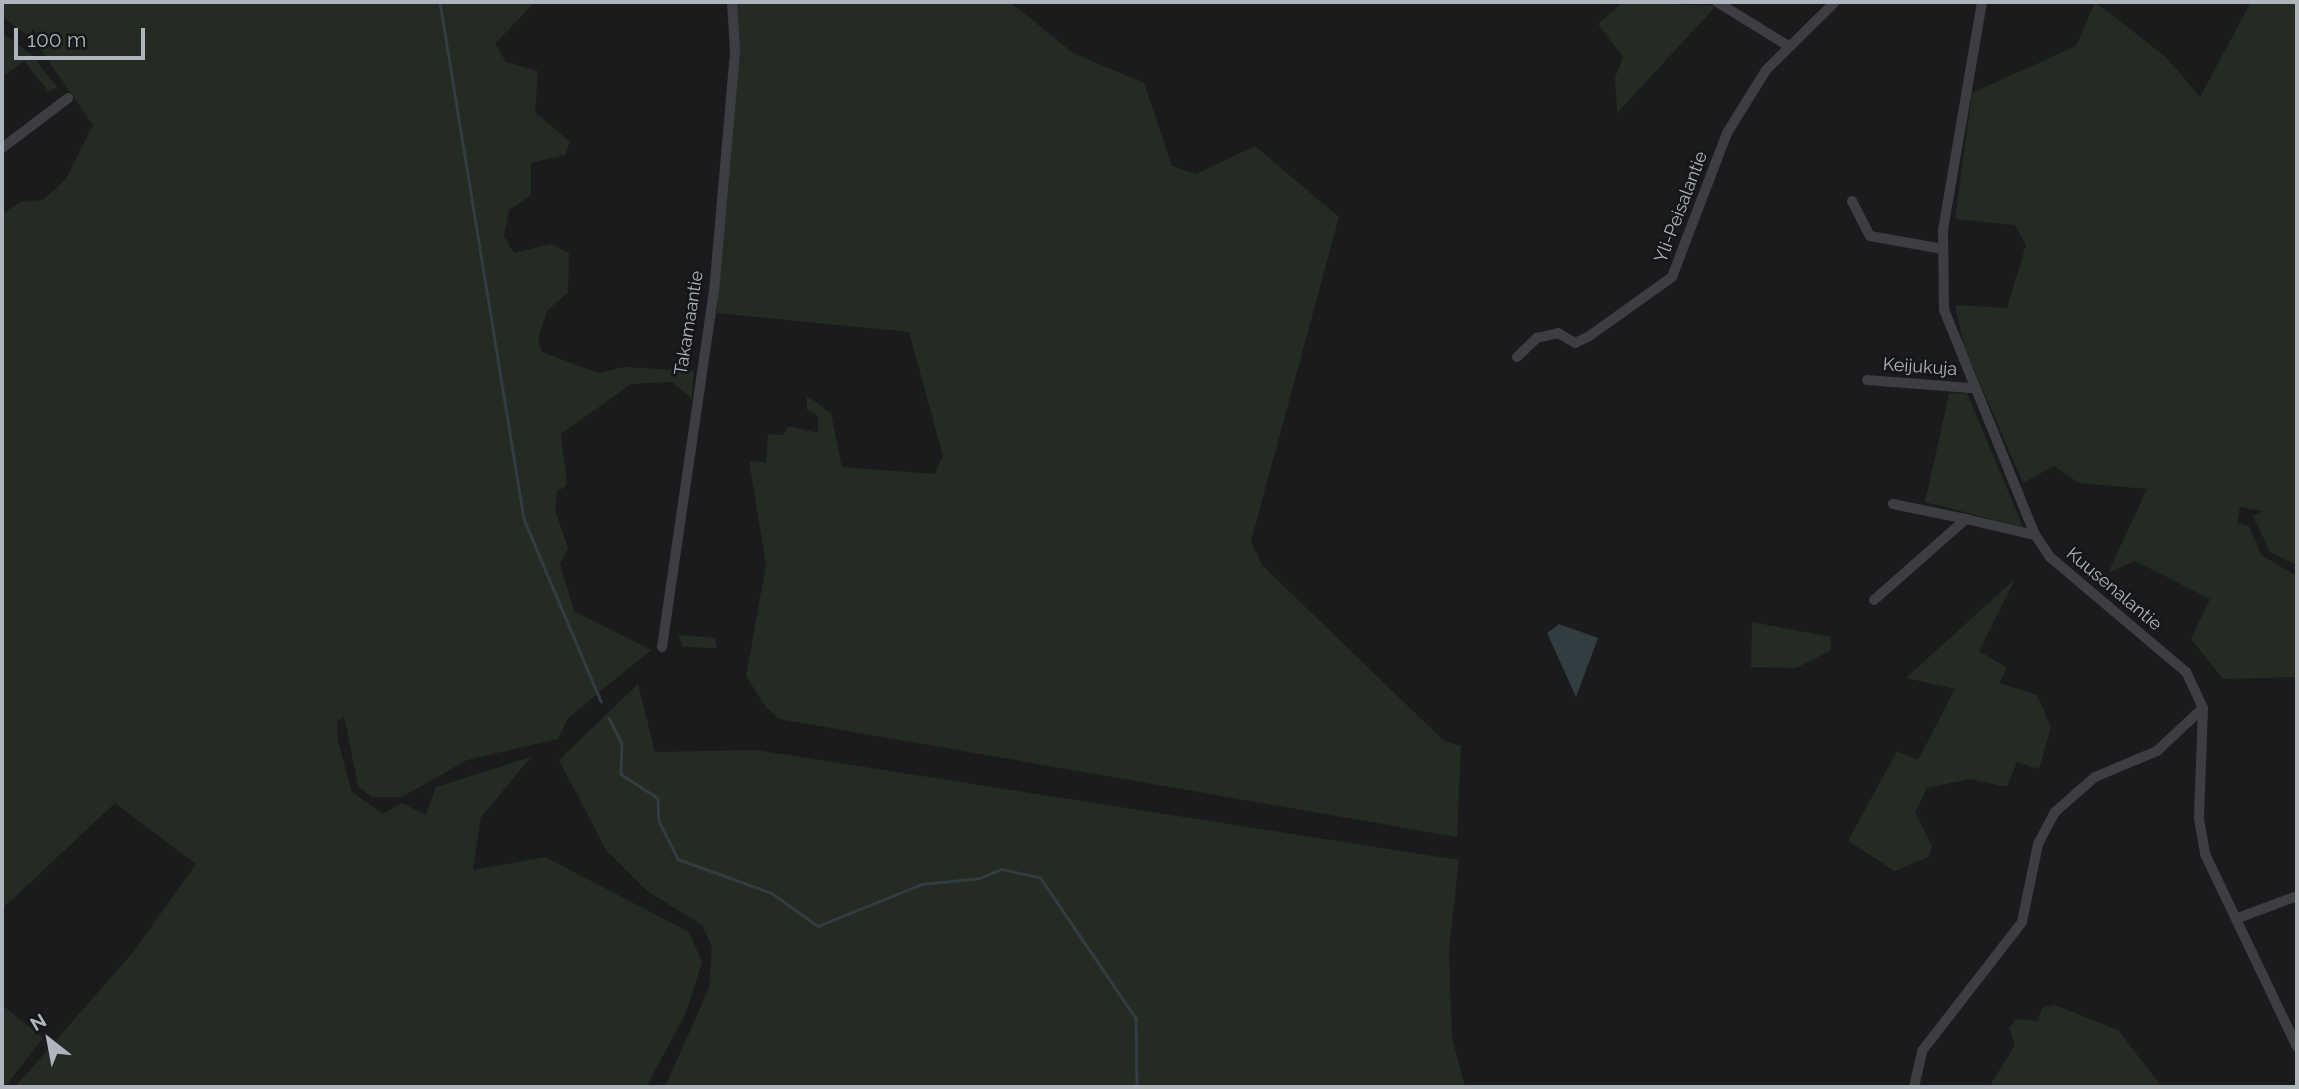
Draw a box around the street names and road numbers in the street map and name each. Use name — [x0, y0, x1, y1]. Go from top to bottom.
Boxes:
street label: Yli-Peisalantie — [1650, 148, 1712, 266]
street label: Takamaantie — [670, 269, 708, 377]
street label: Keijukuja — [1882, 354, 1958, 380]
street label: Kuusenalantie — [2062, 543, 2166, 635]

